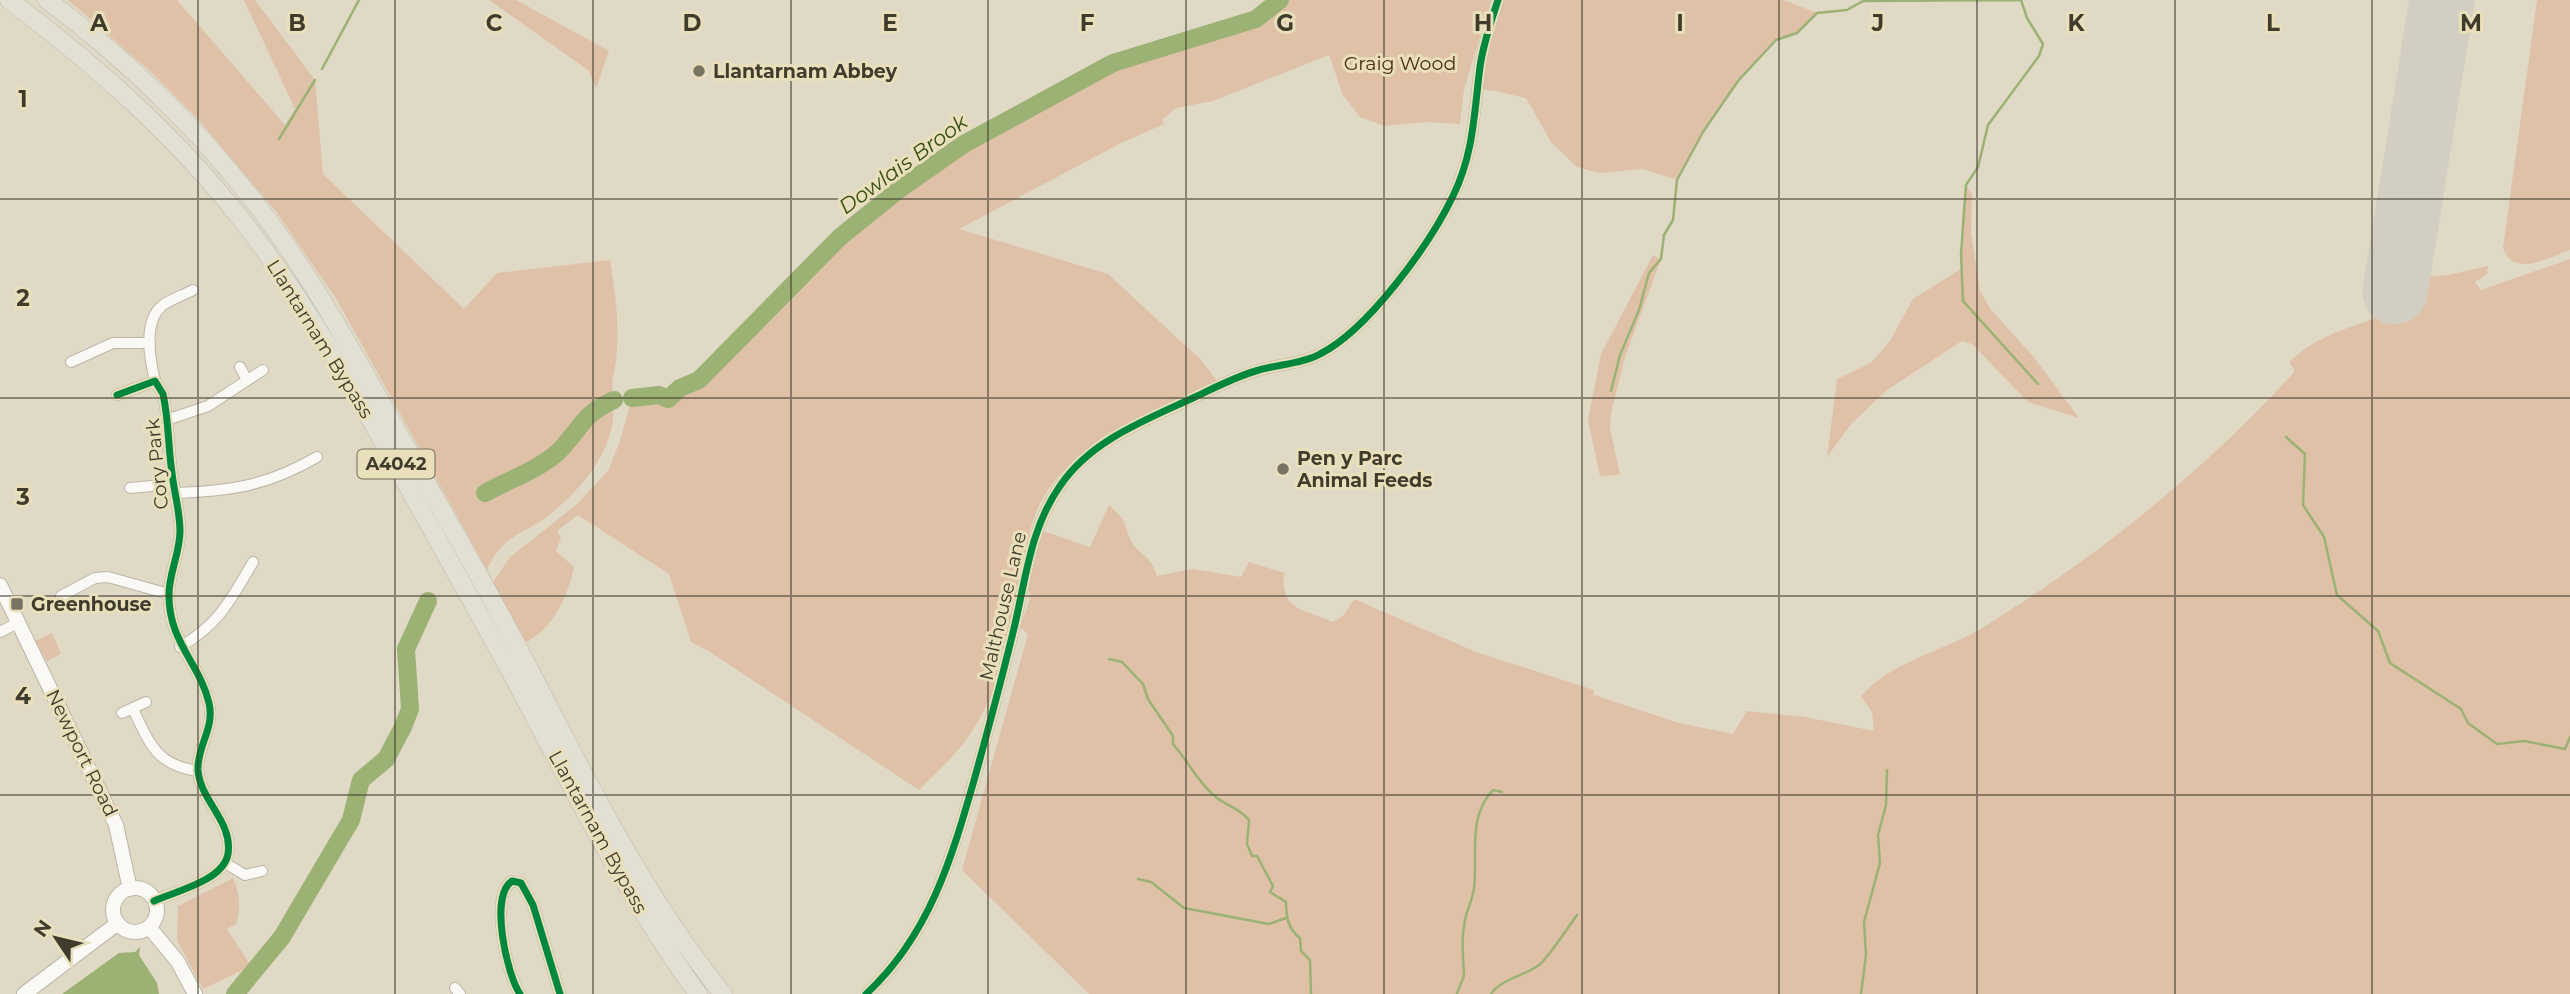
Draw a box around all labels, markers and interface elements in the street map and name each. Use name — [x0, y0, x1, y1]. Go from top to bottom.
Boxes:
text: A — [89, 9, 108, 37]
text: B — [288, 9, 306, 37]
text: C — [486, 9, 503, 37]
text: D — [683, 9, 702, 37]
text: E — [882, 9, 898, 37]
text: F — [1080, 9, 1095, 37]
text: G — [1276, 9, 1294, 37]
text: H — [1474, 9, 1492, 37]
text: I — [1676, 9, 1684, 37]
text: J — [1871, 9, 1884, 37]
text: K — [2067, 9, 2085, 37]
text: L — [2266, 9, 2280, 37]
text: M — [2460, 9, 2482, 37]
park label: Graig Wood — [1344, 52, 1456, 75]
place label: Llantarnam Abbey — [713, 60, 898, 83]
marker: Llantarnam Abbey — [691, 63, 707, 79]
text: 1 — [18, 85, 28, 113]
water label: Dowlais Brook — [834, 108, 973, 219]
street label: Llantarnam Bypass — [262, 255, 378, 423]
text: 2 — [16, 284, 30, 312]
street label: Cory Park — [141, 417, 173, 511]
place label: Pen y Parc Animal Feeds — [1296, 447, 1432, 492]
road number: A4042 — [358, 450, 434, 478]
marker: Pen y Parc Animal Feeds — [1275, 461, 1291, 477]
text: 3 — [15, 483, 30, 511]
street label: Malthouse Lane — [975, 529, 1031, 683]
place label: Greenhouse — [31, 593, 152, 616]
marker: Greenhouse — [9, 596, 25, 612]
text: 4 — [15, 682, 31, 710]
street label: Newport Road — [41, 686, 123, 820]
street label: Llantarnam Bypass — [544, 746, 652, 918]
north arrow — [21, 903, 91, 973]
text: N — [29, 916, 56, 941]

